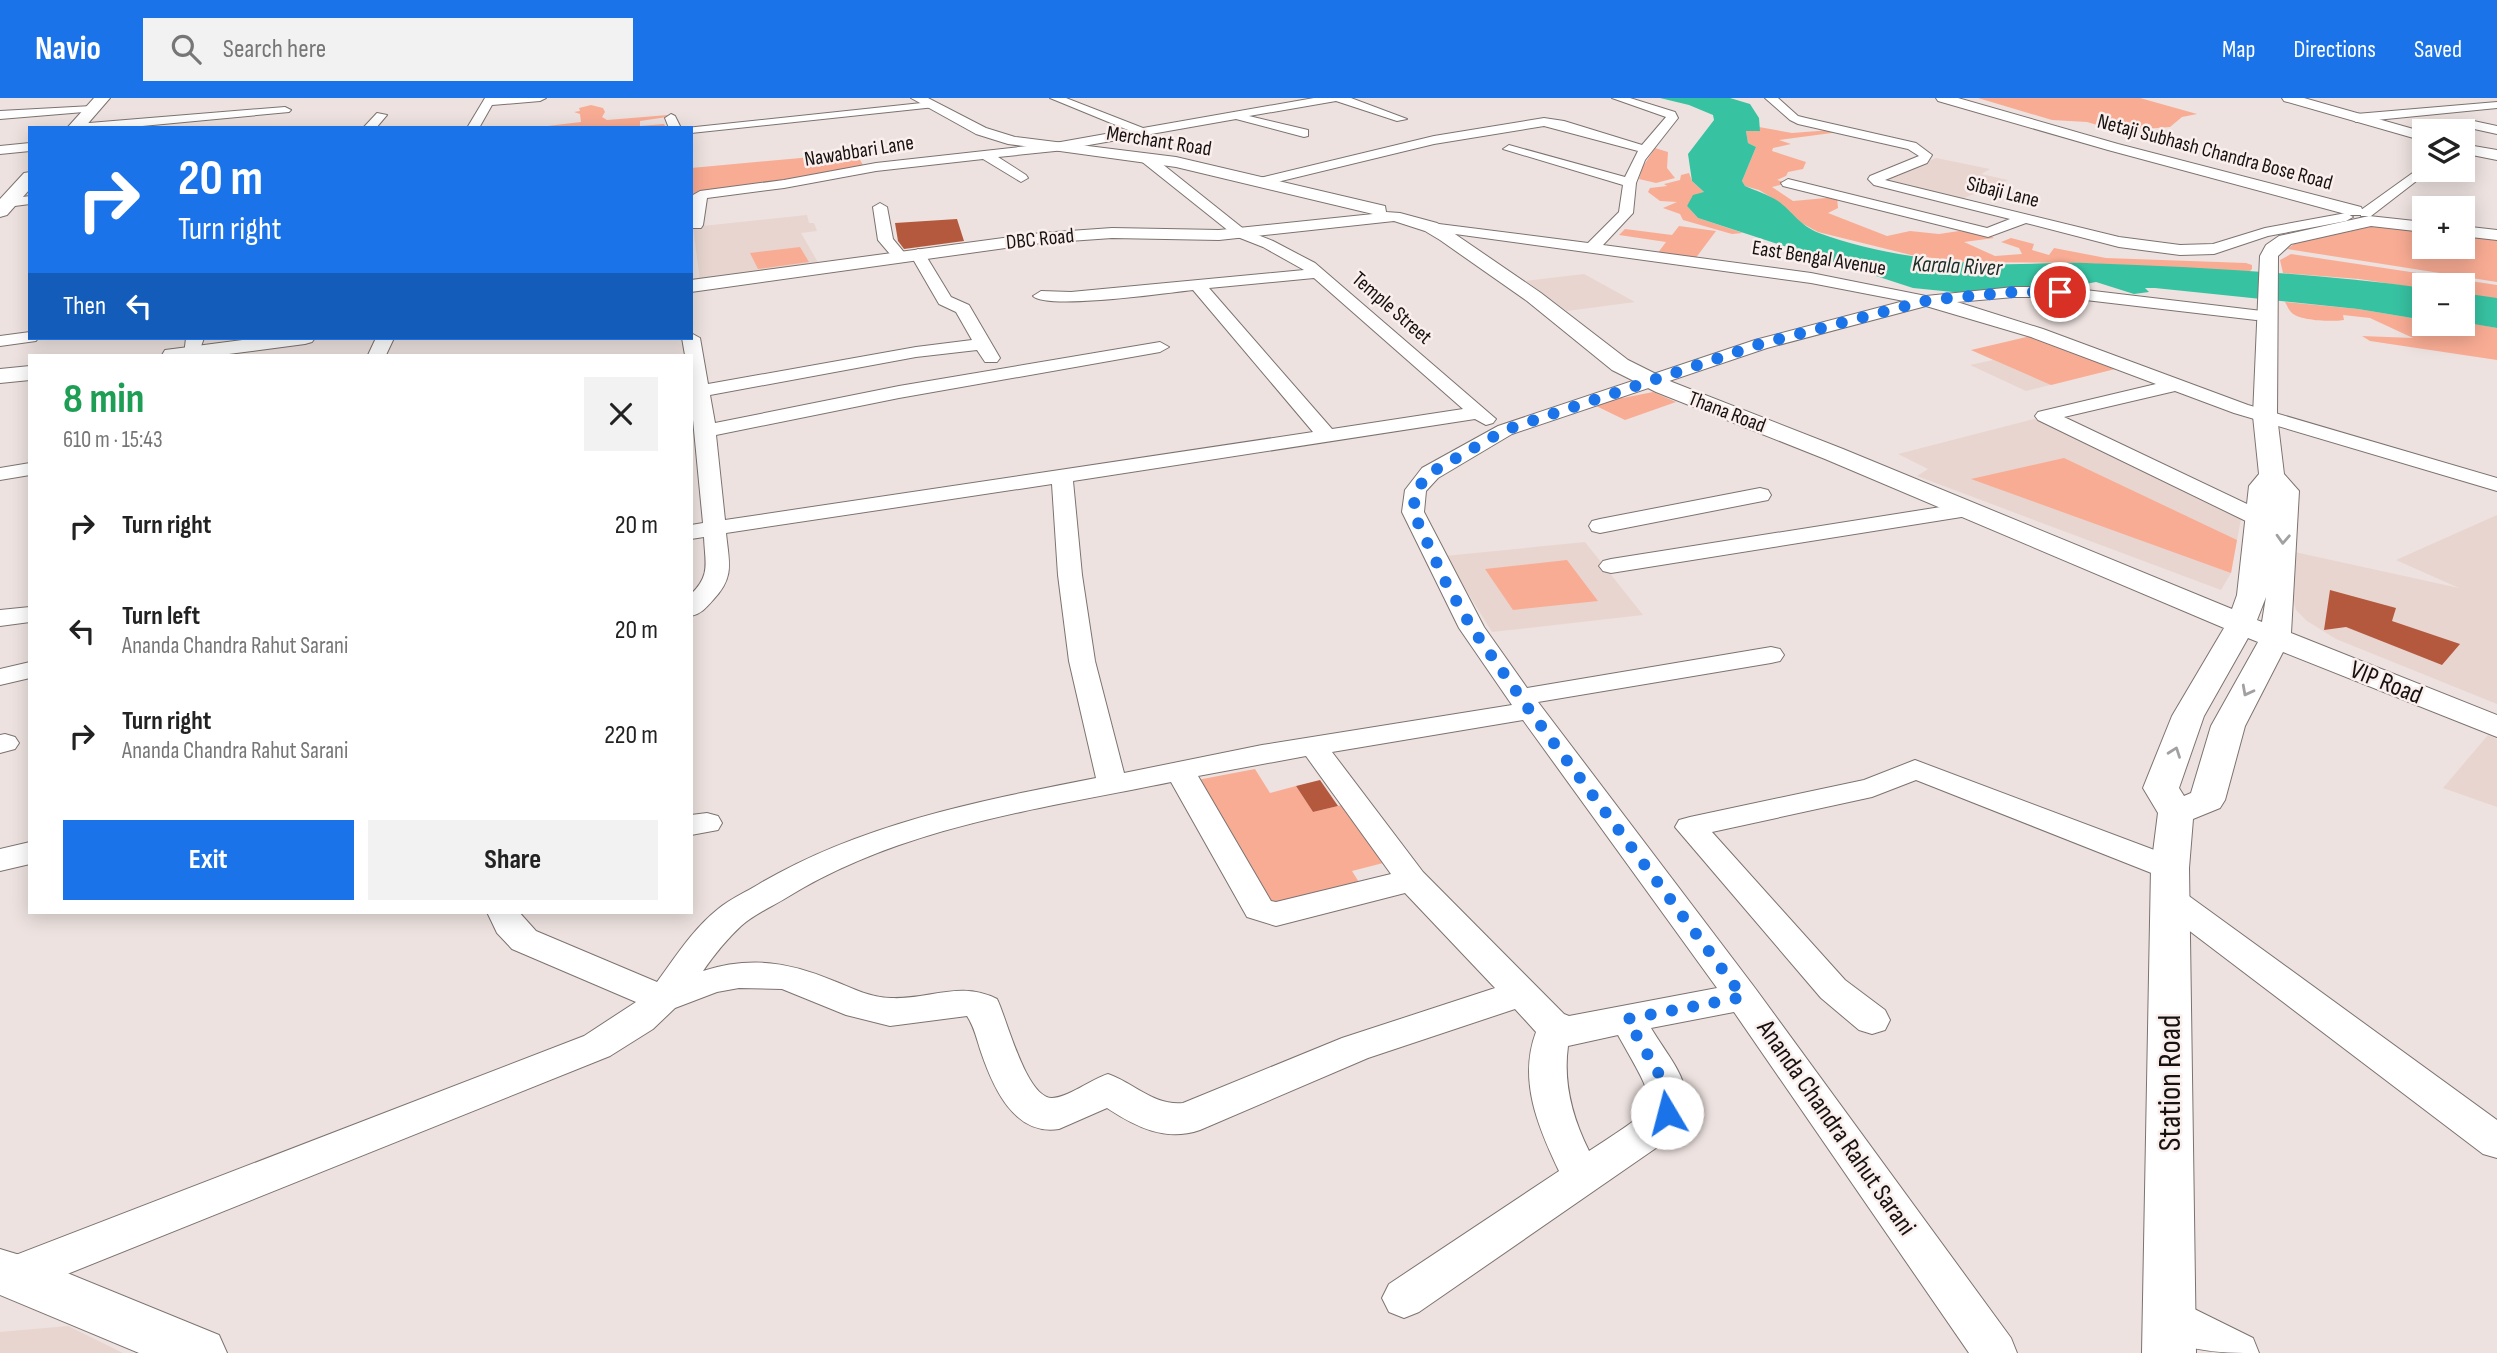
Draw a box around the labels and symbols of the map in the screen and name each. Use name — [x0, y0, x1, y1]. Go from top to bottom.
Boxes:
street label: Netaji Subhash Chandra Bose Road — [2095, 109, 2335, 195]
street label: Merchant Road — [1105, 120, 1213, 162]
street label: Nawabbari Lane — [803, 130, 915, 172]
street label: Sibaji Lane — [1964, 171, 2042, 213]
street label: DBC Road — [1005, 223, 1075, 255]
street label: East Bengal Avenue — [1750, 235, 1888, 281]
water label: Karala River — [1911, 250, 2004, 282]
pin — [2030, 262, 2090, 322]
street label: Temple Street — [1347, 266, 1437, 350]
street label: Thana Road — [1685, 386, 1769, 438]
one-way arrow — [2276, 534, 2291, 545]
street label: VIP Road — [2345, 655, 2427, 711]
one-way arrow — [2241, 684, 2255, 696]
one-way arrow — [2167, 746, 2181, 758]
street label: Ananda Chandra Rahut Sarani — [1749, 1014, 1922, 1242]
street label: Station Road — [2151, 1015, 2190, 1151]
position arrow — [1630, 1076, 1704, 1150]

